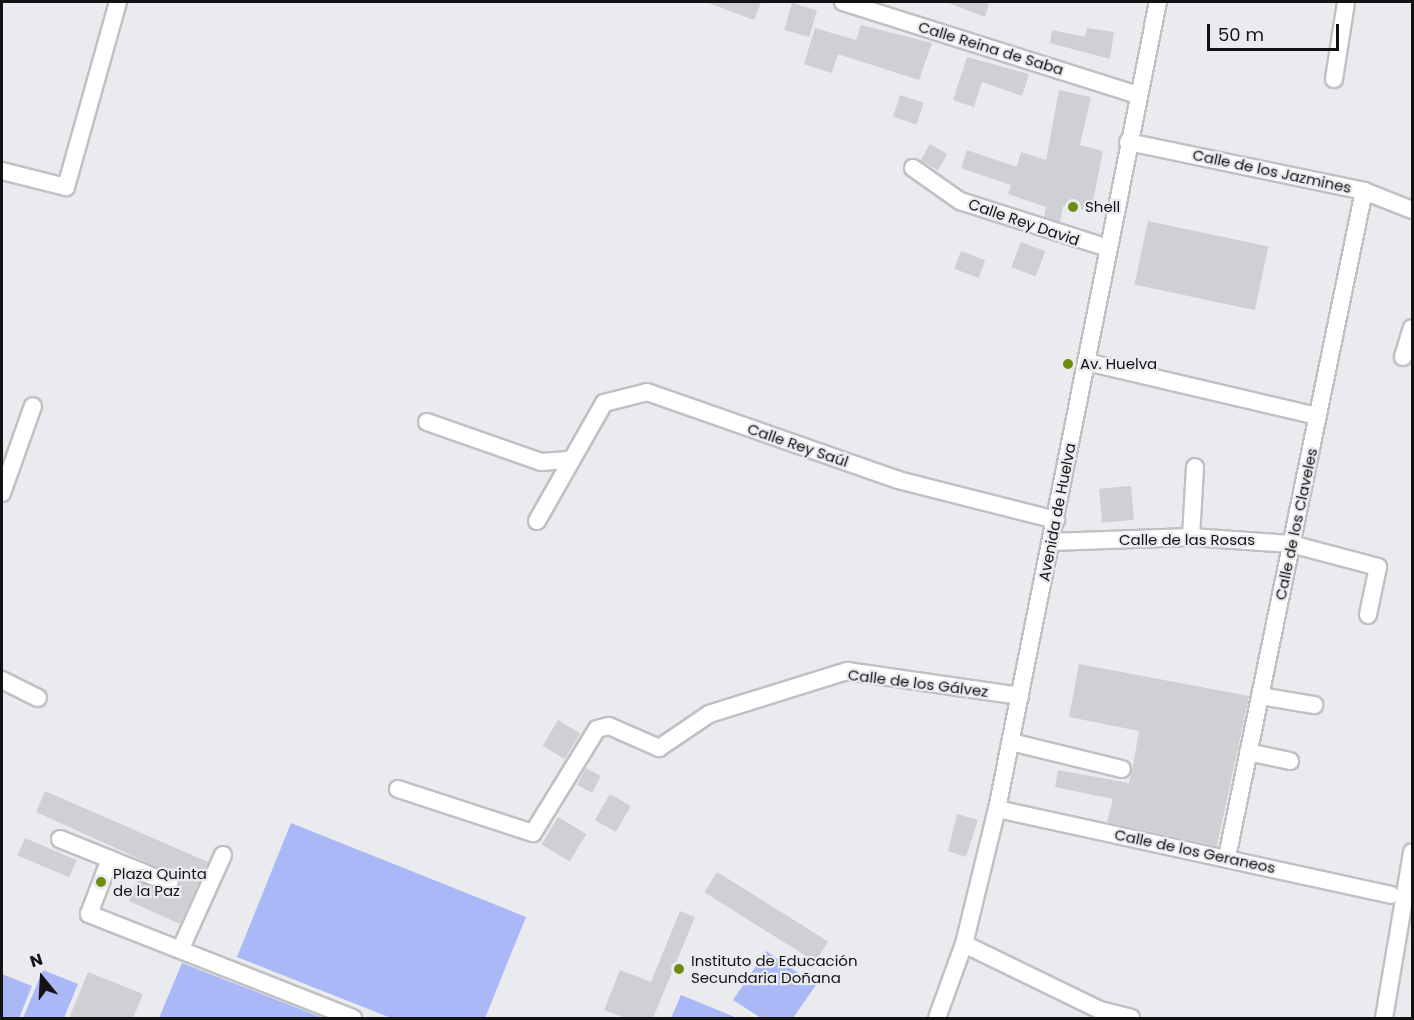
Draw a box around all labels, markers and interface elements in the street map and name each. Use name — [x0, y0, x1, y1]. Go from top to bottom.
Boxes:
scale bar — [1210, 12, 1342, 50]
street label: Calle Reina de Saba — [916, 17, 1066, 79]
text: 50 m — [1218, 22, 1264, 47]
street label: Calle de los Jazmines — [1191, 145, 1353, 197]
street label: Calle Rey David — [966, 195, 1082, 249]
place label: Shell — [1085, 198, 1120, 216]
marker: Shell — [1066, 200, 1080, 214]
place label: Av. Huelva — [1080, 355, 1157, 373]
marker: Av. Huelva — [1061, 357, 1075, 371]
street label: Calle Rey Saúl — [745, 419, 851, 471]
street label: Avenida de Huelva — [1035, 441, 1079, 583]
street label: Calle de los Claveles — [1271, 446, 1321, 602]
street label: Calle de las Rosas — [1119, 531, 1255, 549]
street label: Calle de los Gálvez — [847, 665, 989, 701]
street label: Calle de los Geraneos — [1113, 825, 1277, 877]
place label: Plaza Quinta de la Paz — [113, 864, 207, 899]
marker: Plaza Quinta de la Paz — [94, 875, 108, 889]
north arrow — [12, 948, 72, 1008]
text: N — [27, 948, 46, 973]
place label: Instituto de Educación Secundaria Doñana — [691, 951, 858, 986]
marker: Instituto de Educación Secundaria Doñana — [672, 962, 686, 976]

